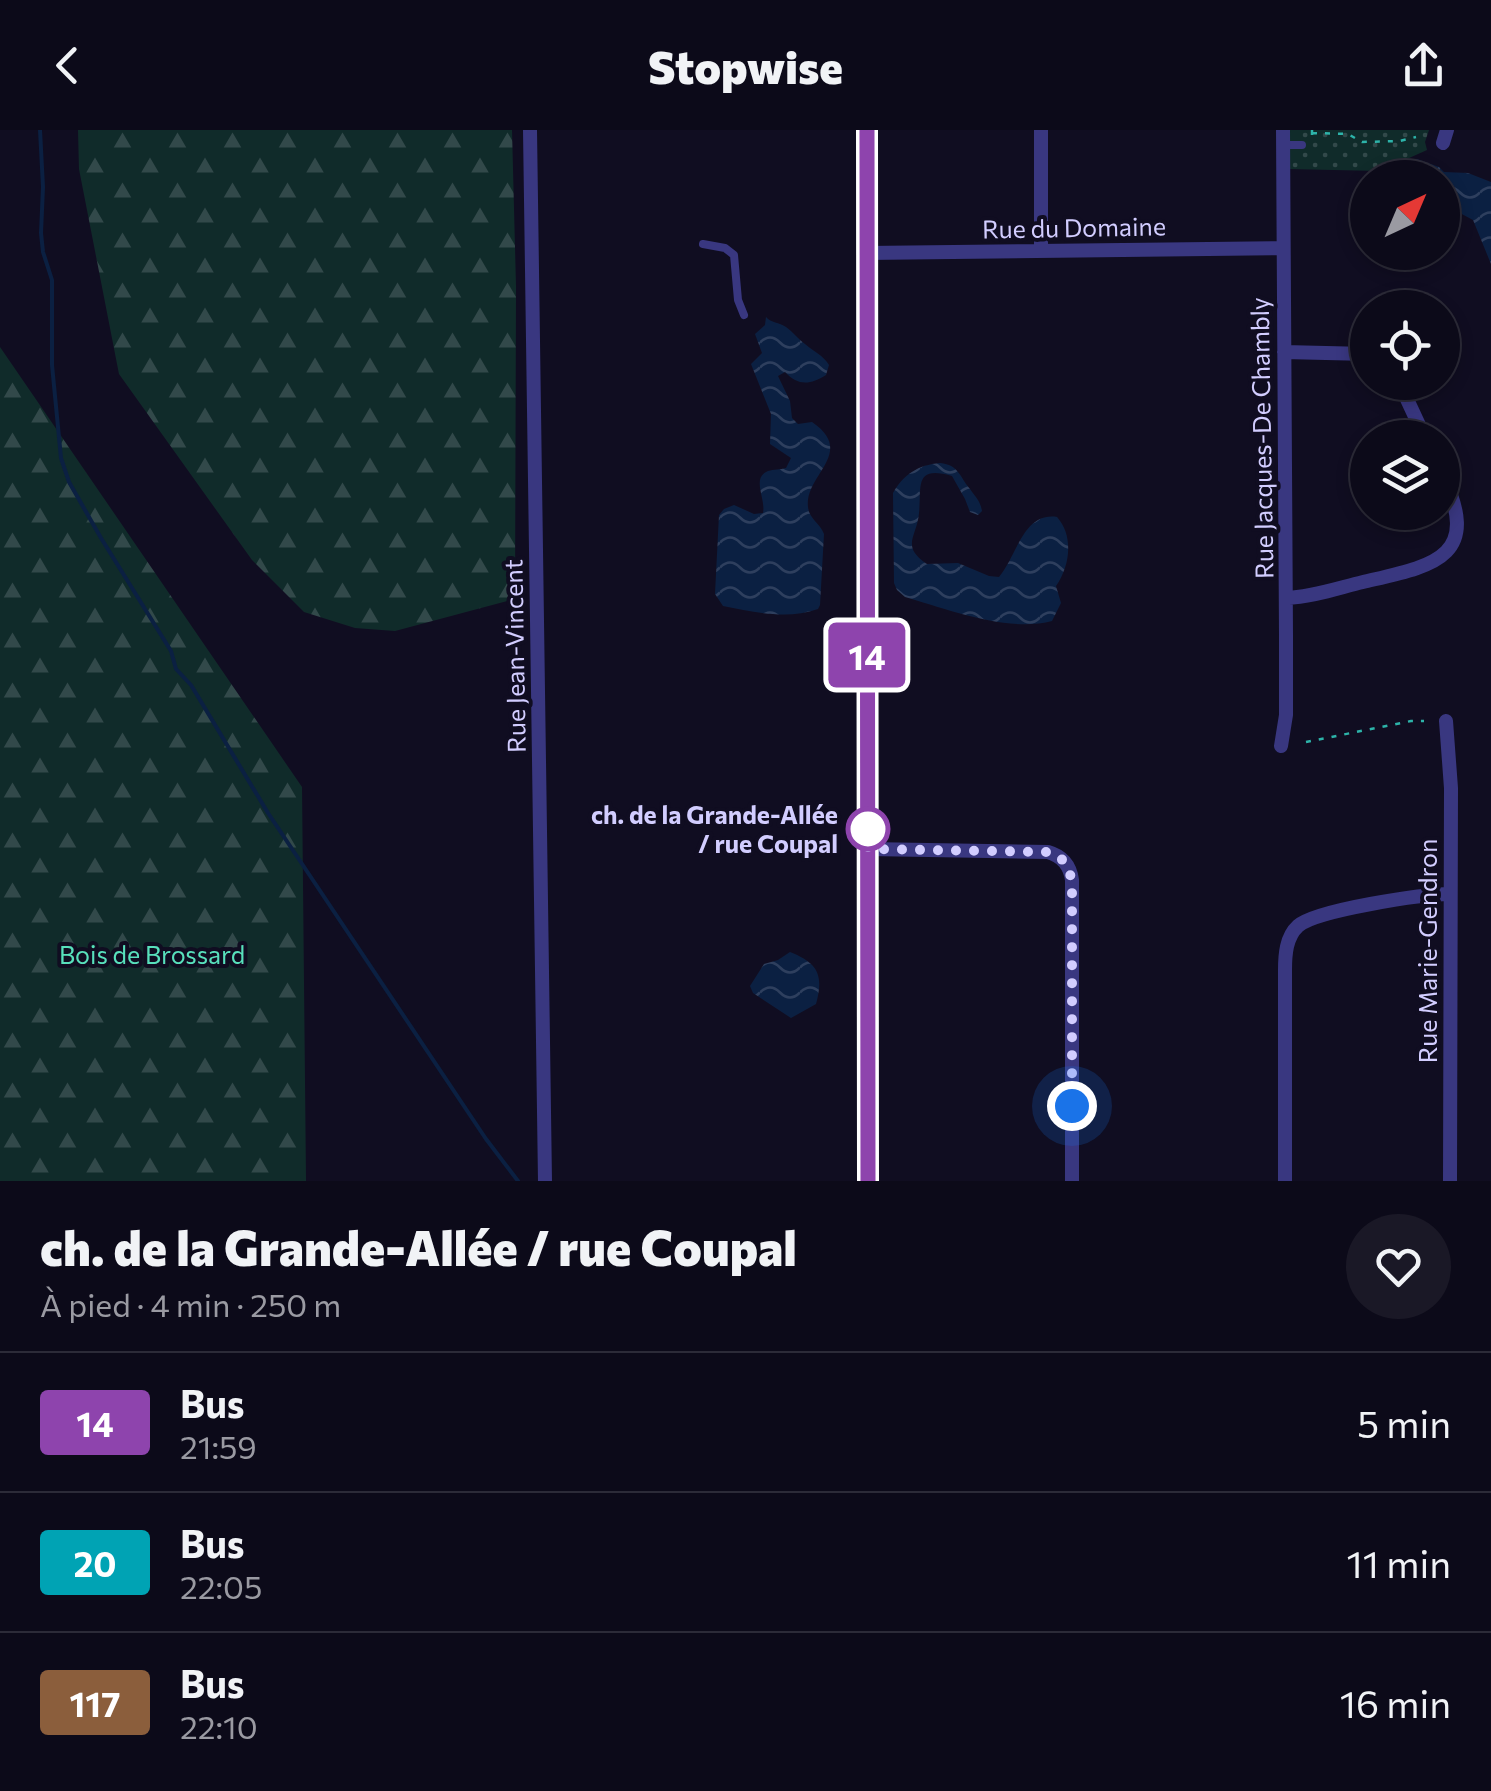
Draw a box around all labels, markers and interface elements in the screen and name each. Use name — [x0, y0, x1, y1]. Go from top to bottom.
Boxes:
icon: back — [40, 38, 95, 93]
text: Stopwise — [648, 38, 843, 93]
icon: share — [1396, 38, 1451, 93]
north arrow — [1350, 160, 1460, 270]
map controls — [1350, 160, 1460, 530]
street label: Rue du Domaine — [982, 210, 1166, 244]
button: locate — [1350, 290, 1460, 400]
street label: Rue Jacques-De Chambly — [1244, 297, 1278, 579]
button: layers — [1350, 420, 1460, 530]
street label: Rue Jean-Vincent — [497, 559, 531, 753]
line badge: 14 — [822, 622, 912, 688]
text: 14 — [848, 634, 886, 677]
place label: ch. de la Grande-Allée / rue Coupal — [591, 799, 838, 858]
marker: ch. de la Grande-Allée / rue Coupal — [847, 808, 889, 850]
street label: Rue Marie-Gendron — [1412, 839, 1442, 1063]
park label: Bois de Brossard — [59, 939, 245, 969]
your location — [1047, 1081, 1097, 1131]
button: heart — [1346, 1214, 1451, 1319]
text: ch. de la Grande-Allée / rue Coupal — [40, 1217, 797, 1276]
text: À pied · 4 min · 250 m — [40, 1284, 341, 1324]
text: Bus — [180, 1379, 245, 1426]
text: 5 min — [1357, 1399, 1451, 1446]
text: 14 — [76, 1401, 114, 1444]
text: 21:59 — [180, 1426, 257, 1466]
text: Bus — [180, 1519, 245, 1566]
text: 11 min — [1347, 1539, 1451, 1586]
text: 20 — [74, 1541, 116, 1584]
text: 22:05 — [180, 1566, 262, 1606]
text: Bus — [180, 1659, 245, 1706]
text: 16 min — [1340, 1679, 1451, 1726]
text: 117 — [70, 1681, 120, 1724]
text: 22:10 — [180, 1706, 258, 1746]

